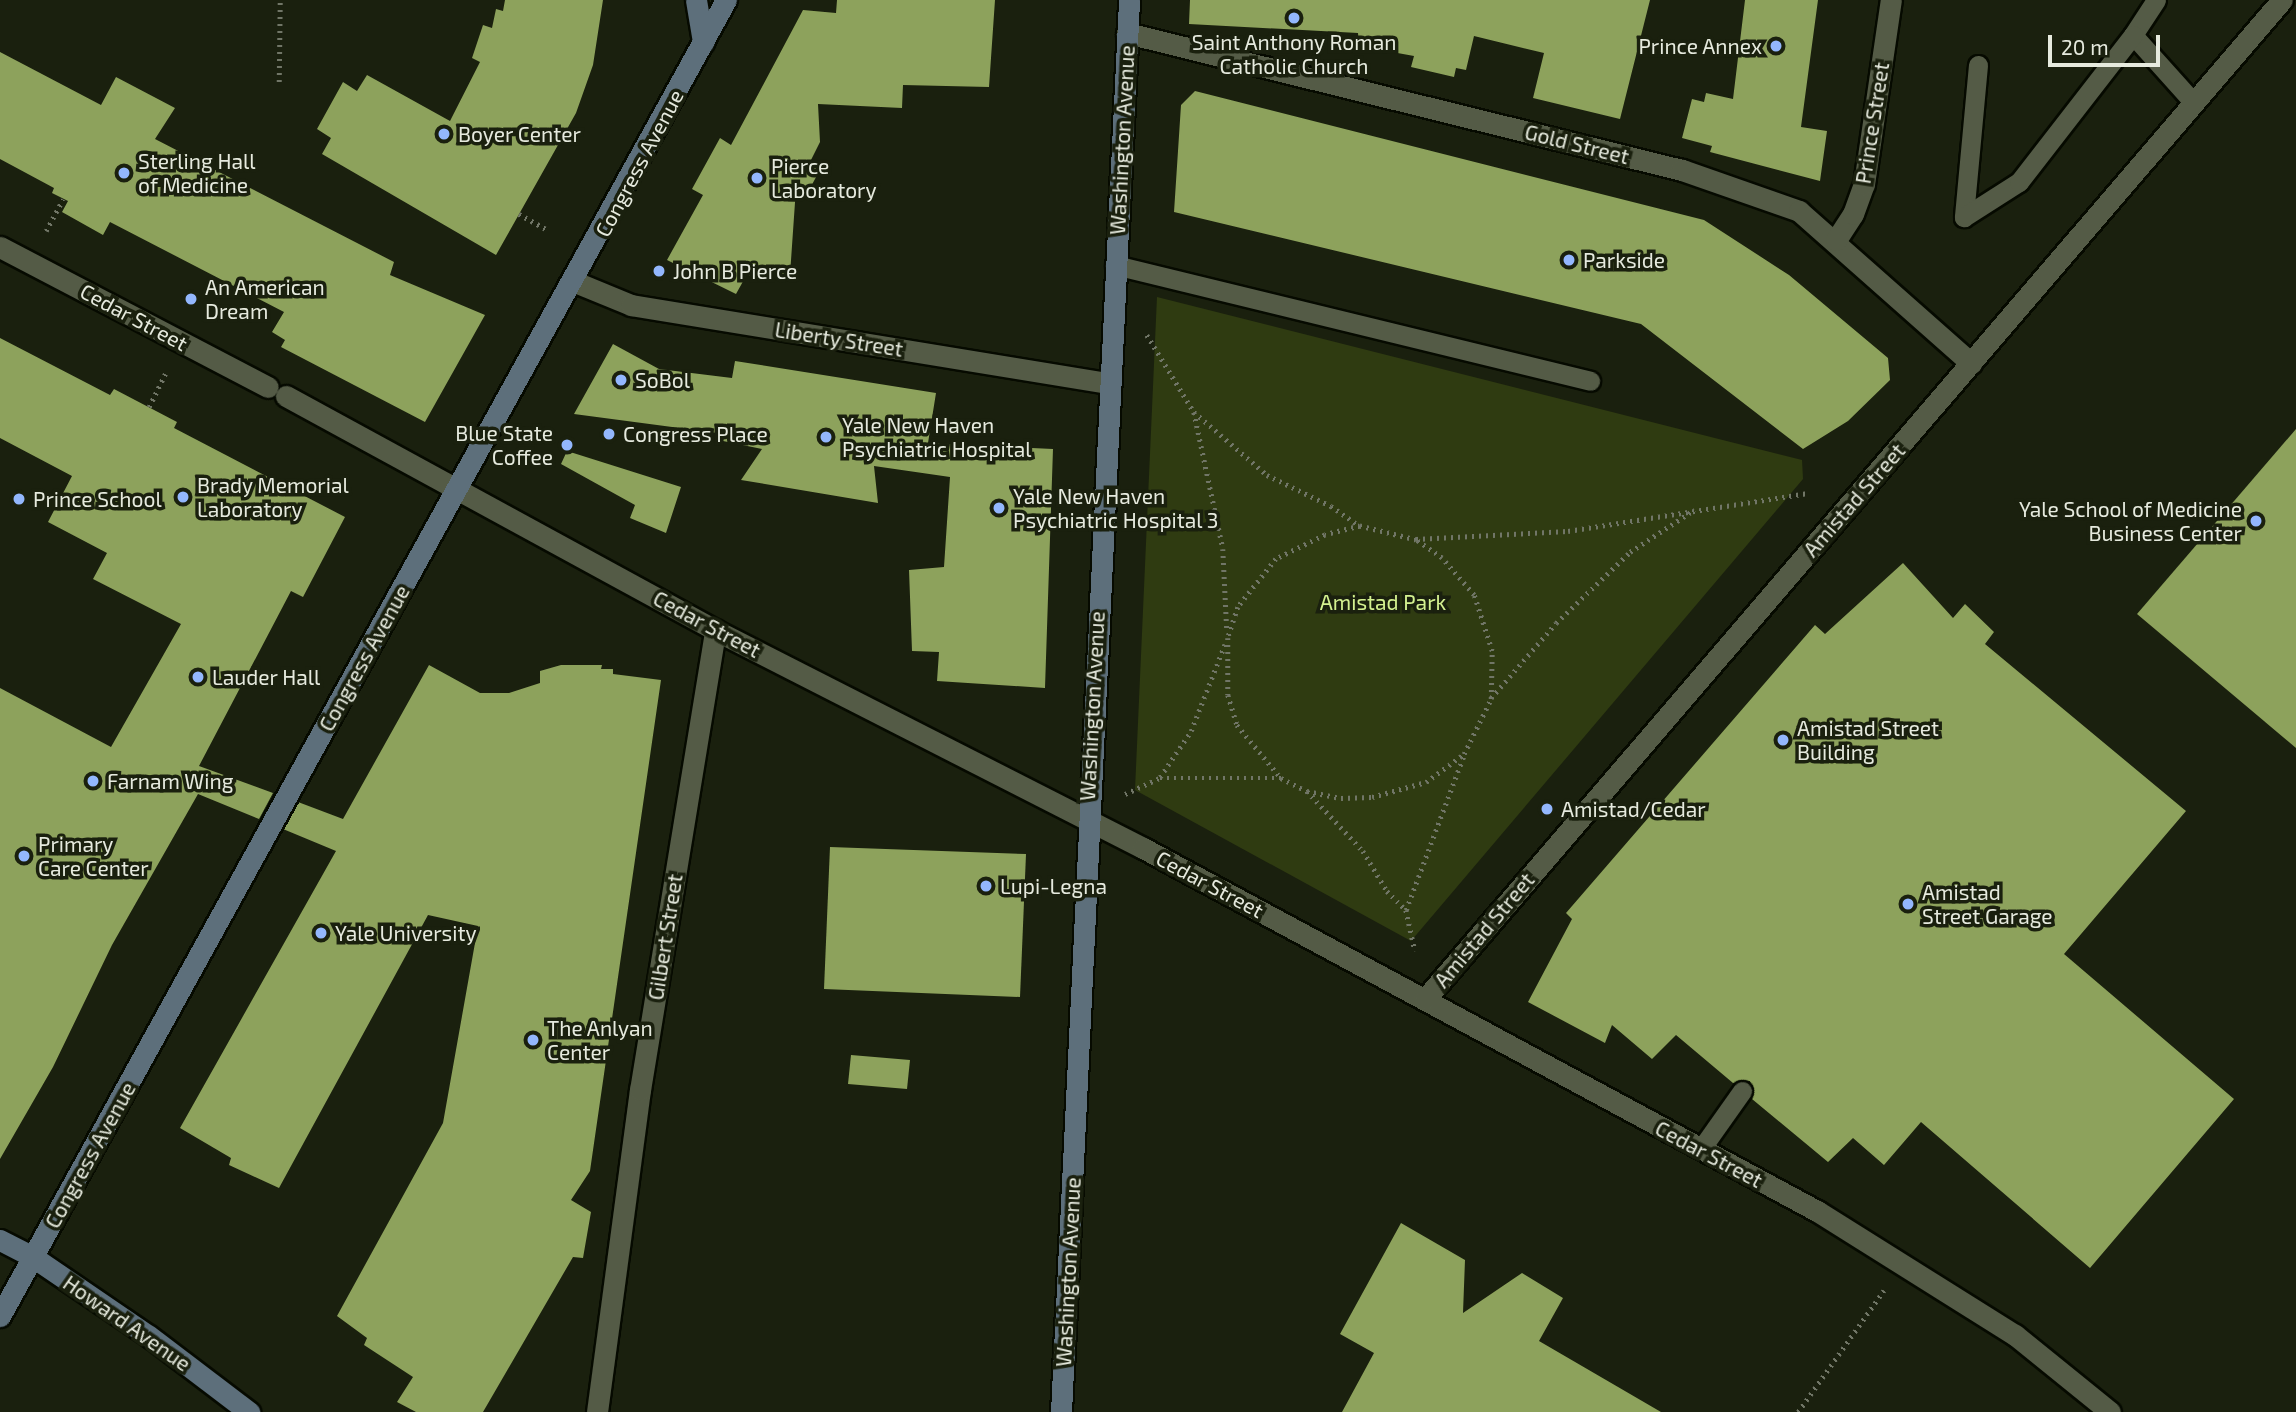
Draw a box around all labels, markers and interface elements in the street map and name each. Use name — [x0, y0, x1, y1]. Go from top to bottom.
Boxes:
marker: Saint Anthony Roman Catholic Church — [1286, 10, 1302, 26]
scale bar — [2051, 21, 2163, 65]
place label: Saint Anthony Roman Catholic Church — [1191, 29, 1397, 79]
place label: Prince Annex — [1638, 33, 1762, 59]
text: 20 m — [2061, 34, 2109, 59]
marker: Prince Annex — [1768, 38, 1784, 54]
street label: Washington Avenue — [1104, 44, 1140, 236]
street label: Prince Street — [1850, 60, 1894, 186]
street label: Congress Avenue — [589, 85, 689, 241]
street label: Gold Street — [1522, 119, 1632, 169]
place label: Boyer Center — [458, 121, 581, 147]
marker: Boyer Center — [436, 126, 452, 142]
place label: Sterling Hall of Medicine — [138, 148, 255, 198]
place label: Pierce Laboratory — [771, 153, 877, 203]
marker: Sterling Hall of Medicine — [116, 165, 132, 181]
marker: Pierce Laboratory — [749, 170, 765, 186]
place label: Parkside — [1583, 247, 1665, 273]
marker: Parkside — [1561, 252, 1577, 268]
place label: John B Pierce — [673, 258, 797, 284]
marker: John B Pierce — [651, 263, 667, 279]
place label: An American Dream — [205, 274, 325, 324]
street label: Cedar Street — [76, 278, 192, 356]
marker: An American Dream — [183, 291, 199, 307]
street label: Liberty Street — [773, 316, 905, 362]
place label: SoBol — [635, 367, 690, 393]
marker: SoBol — [613, 372, 629, 388]
place label: Yale New Haven Psychiatric Hospital — [842, 412, 1032, 462]
place label: Blue State Coffee — [455, 420, 553, 470]
place label: Congress Place — [623, 421, 768, 447]
marker: Congress Place — [601, 426, 617, 442]
marker: Yale New Haven Psychiatric Hospital — [816, 427, 836, 447]
marker: Blue State Coffee — [559, 437, 575, 453]
street label: Amistad Street — [1798, 438, 1910, 562]
place label: Brady Memorial Laboratory — [197, 472, 349, 522]
place label: Yale New Haven Psychiatric Hospital 3 — [1013, 483, 1219, 533]
place label: Prince School — [33, 486, 162, 512]
marker: Brady Memorial Laboratory — [175, 489, 191, 505]
marker: Prince School — [11, 491, 27, 507]
place label: Yale School of Medicine Business Center — [2018, 496, 2242, 546]
marker: Yale New Haven Psychiatric Hospital 3 — [991, 500, 1007, 516]
marker: Yale School of Medicine Business Center — [2248, 513, 2264, 529]
street label: Congress Avenue — [313, 580, 415, 736]
street label: Cedar Street — [649, 585, 765, 663]
park label: Amistad Park — [1320, 589, 1446, 615]
street label: Washington Avenue — [1074, 610, 1110, 802]
place label: Lauder Hall — [212, 664, 321, 690]
marker: Lauder Hall — [190, 669, 206, 685]
place label: Amistad Street Building — [1797, 715, 1939, 765]
marker: Amistad Street Building — [1775, 732, 1791, 748]
place label: Farnam Wing — [107, 768, 234, 794]
marker: Farnam Wing — [85, 773, 101, 789]
place label: Amistad/Cedar — [1561, 796, 1706, 822]
marker: Amistad/Cedar — [1539, 801, 1555, 817]
place label: Primary Care Center — [38, 831, 149, 881]
street label: Cedar Street — [1152, 845, 1268, 923]
marker: Primary Care Center — [16, 848, 32, 864]
street label: Amistad Street — [1429, 868, 1539, 992]
street label: Gilbert Street — [643, 872, 687, 1002]
place label: Lupi-Legna — [1000, 873, 1107, 899]
marker: Lupi-Legna — [978, 878, 994, 894]
place label: Amistad Street Garage — [1922, 879, 2053, 929]
marker: Amistad Street Garage — [1900, 896, 1916, 912]
place label: Yale University — [335, 920, 477, 946]
marker: Yale University — [313, 925, 329, 941]
place label: The Anlyan Center — [547, 1015, 653, 1065]
marker: The Anlyan Center — [525, 1032, 541, 1048]
street label: Congress Avenue — [39, 1077, 141, 1233]
street label: Cedar Street — [1651, 1115, 1767, 1193]
street label: Washington Avenue — [1050, 1176, 1086, 1368]
street label: Howard Avenue — [58, 1270, 196, 1376]

